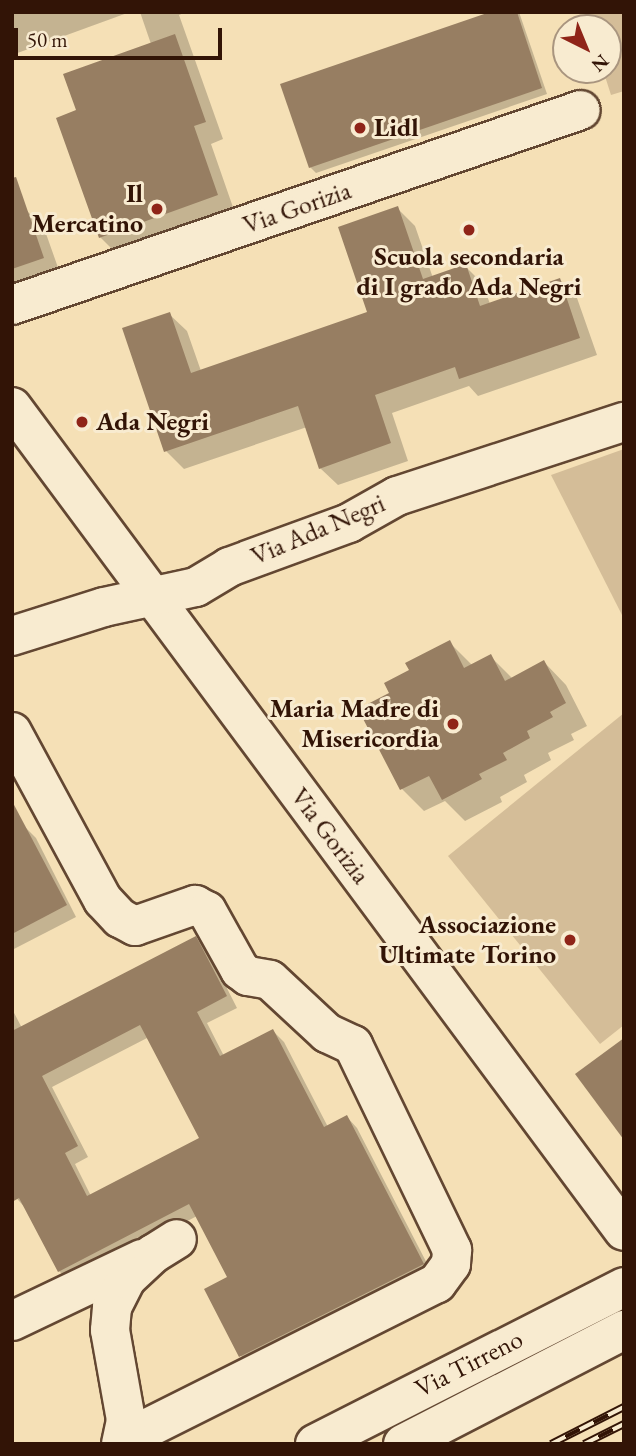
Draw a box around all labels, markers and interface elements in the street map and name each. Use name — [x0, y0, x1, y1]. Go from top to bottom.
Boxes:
scale bar — [18, 14, 226, 58]
north arrow — [552, 14, 622, 84]
text: 50 m — [27, 26, 68, 53]
text: N — [586, 49, 614, 78]
place label: Lidl — [374, 112, 419, 144]
marker: Lidl — [352, 120, 368, 136]
street label: Via Gorizia — [239, 175, 355, 241]
place label: Il Mercatino — [31, 178, 143, 240]
marker: Il Mercatino — [149, 201, 165, 217]
marker: Scuola secondaria di I grado Ada Negri — [461, 222, 477, 238]
place label: Scuola secondaria di I grado Ada Negri — [356, 241, 582, 302]
place label: Ada Negri — [96, 406, 209, 438]
marker: Ada Negri — [74, 414, 90, 430]
street label: Via Ada Negri — [246, 488, 390, 572]
place label: Maria Madre di Misericordia — [270, 693, 439, 754]
marker: Maria Madre di Misericordia — [445, 716, 461, 732]
street label: Via Gorizia — [284, 782, 376, 890]
place label: Associazione Ultimate Torino — [379, 909, 556, 970]
marker: Associazione Ultimate Torino — [562, 932, 578, 948]
street label: Via Tirreno — [410, 1324, 528, 1404]

